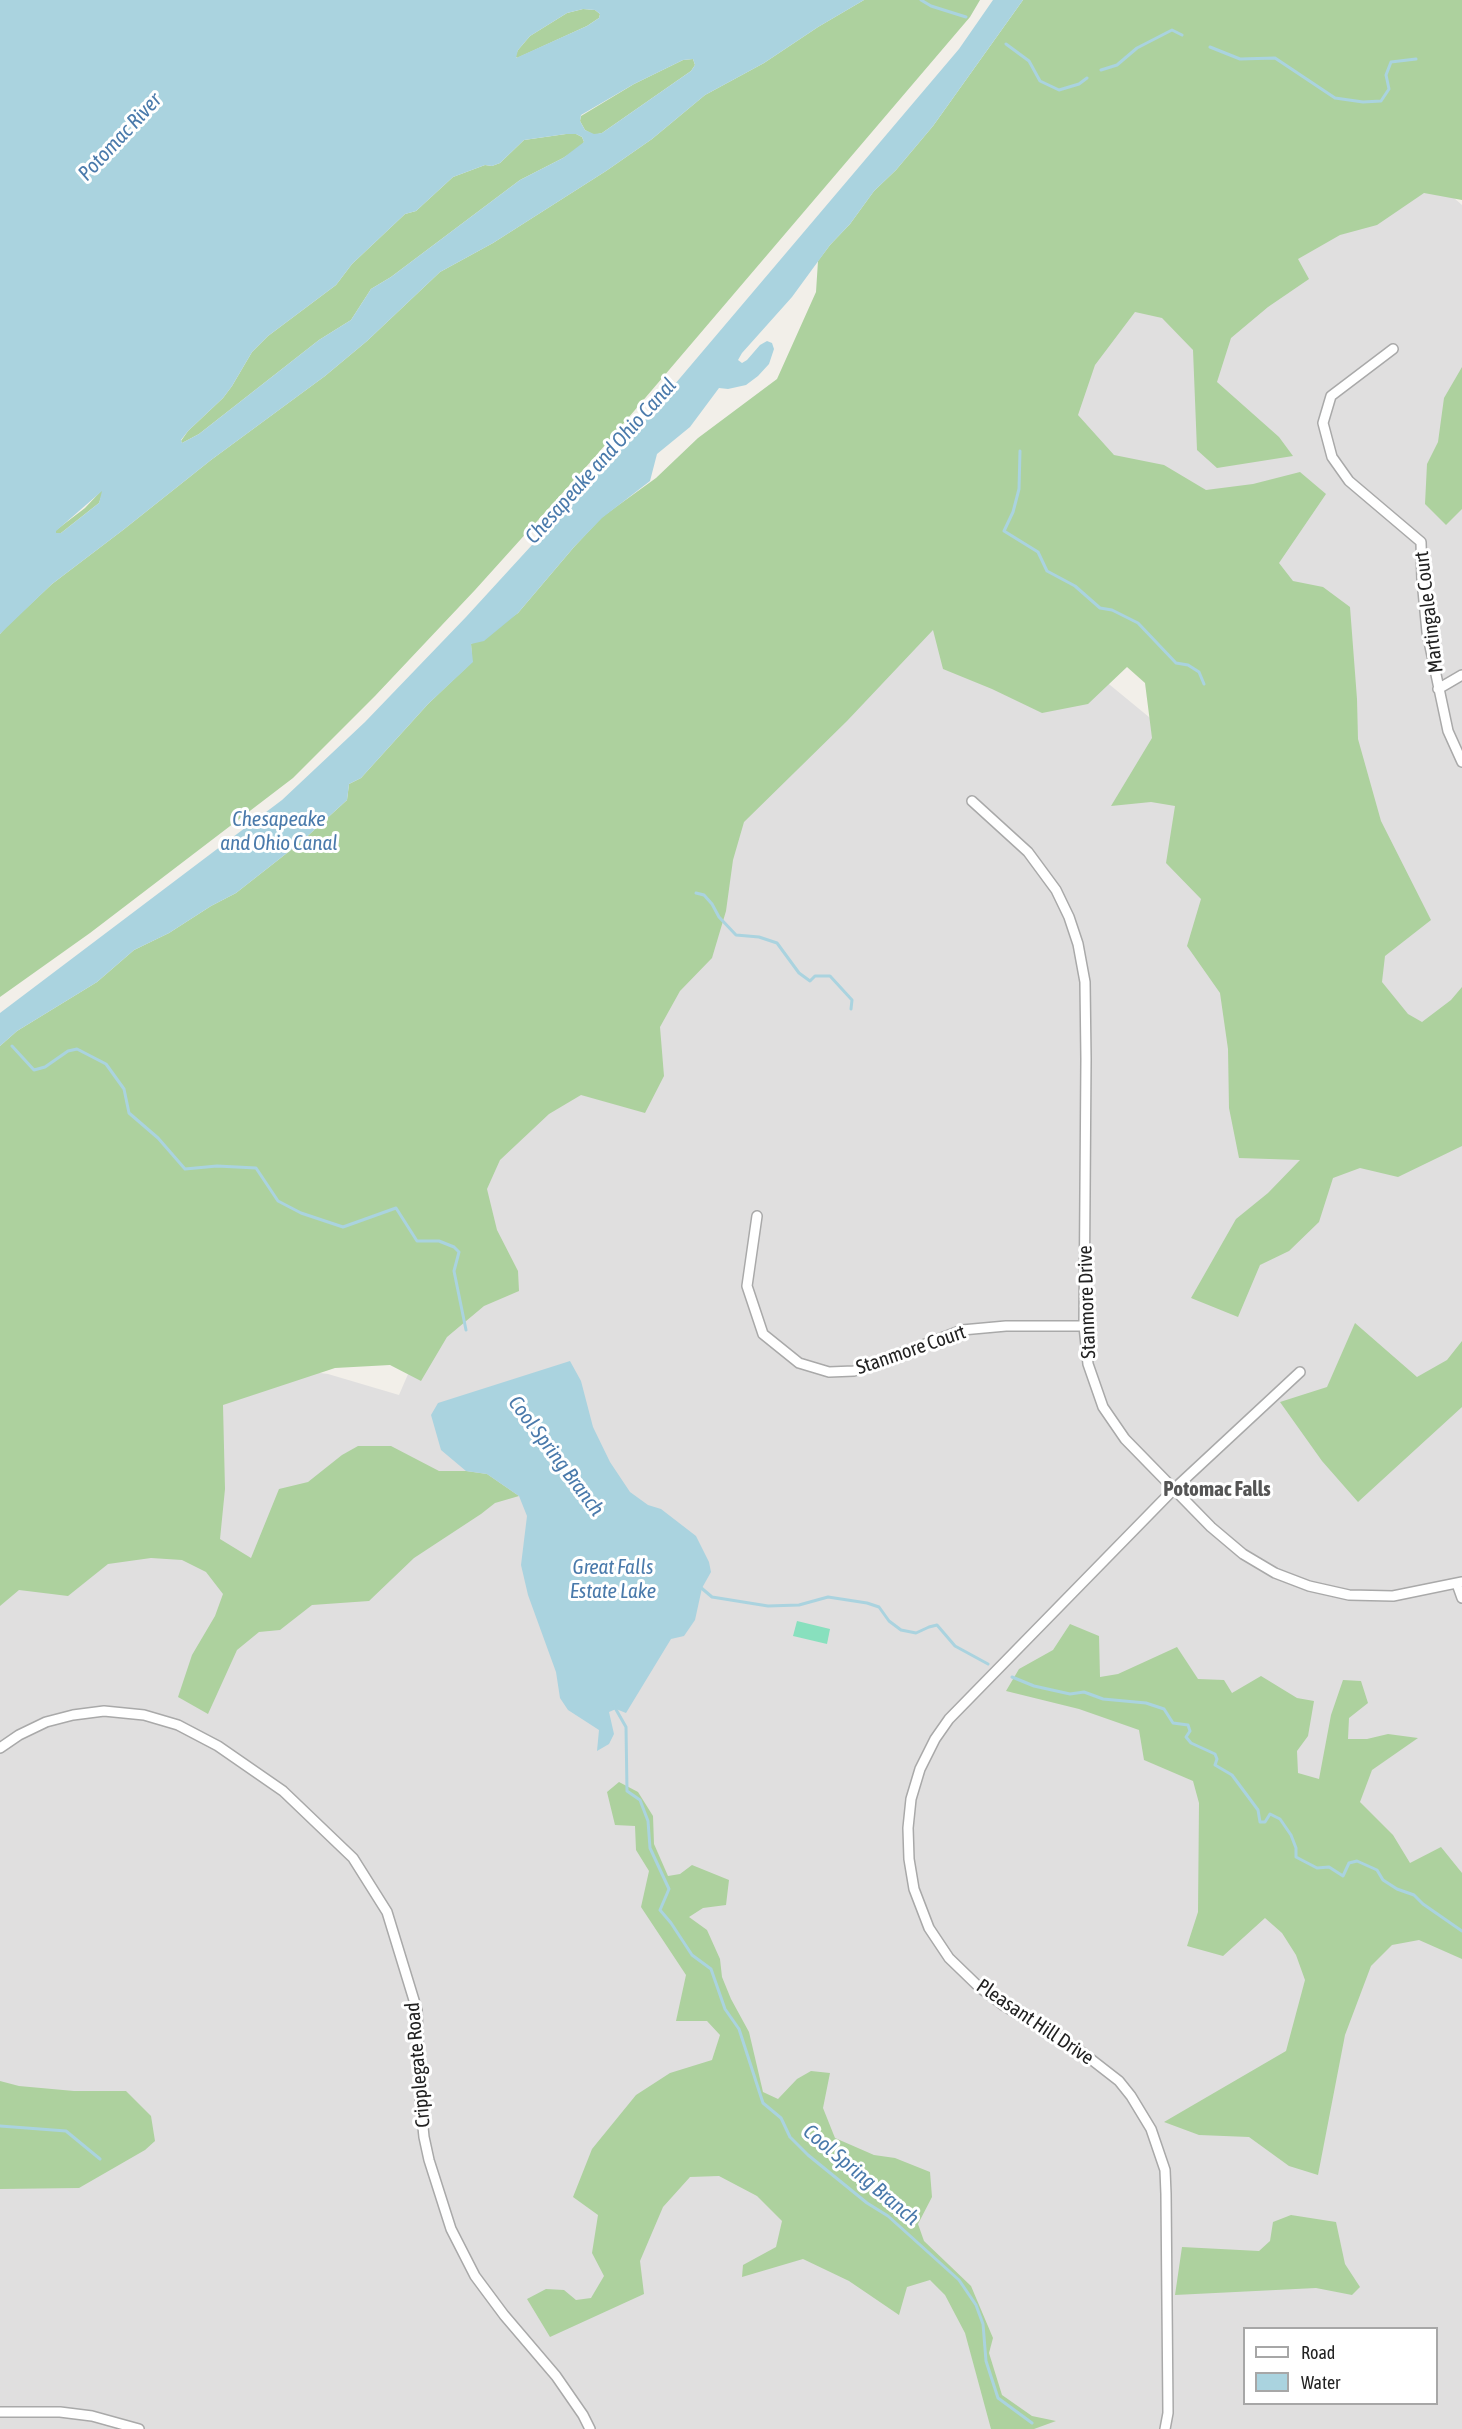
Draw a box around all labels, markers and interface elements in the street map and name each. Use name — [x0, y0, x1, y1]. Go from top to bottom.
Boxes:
water label: Potomac River — [73, 88, 167, 186]
water label: Chesapeake and Ohio Canal — [520, 373, 682, 549]
street label: Martingale Court — [1410, 550, 1448, 674]
water label: Chesapeake and Ohio Canal — [220, 806, 338, 856]
street label: Stanmore Drive — [1073, 1245, 1101, 1359]
street label: Stanmore Court — [853, 1320, 969, 1380]
water label: Cool Spring Branch — [503, 1391, 609, 1521]
district label: Potomac Falls — [1163, 1476, 1271, 1502]
water label: Great Falls Estate Lake — [570, 1554, 656, 1604]
street label: Pleasant Hill Drive — [972, 1974, 1098, 2070]
street label: Cripplegate Road — [401, 2001, 435, 2129]
water label: Cool Spring Branch — [798, 2119, 924, 2231]
legend — [1243, 2327, 1438, 2405]
text: Road — [1301, 2342, 1335, 2363]
text: Water — [1301, 2372, 1340, 2393]

